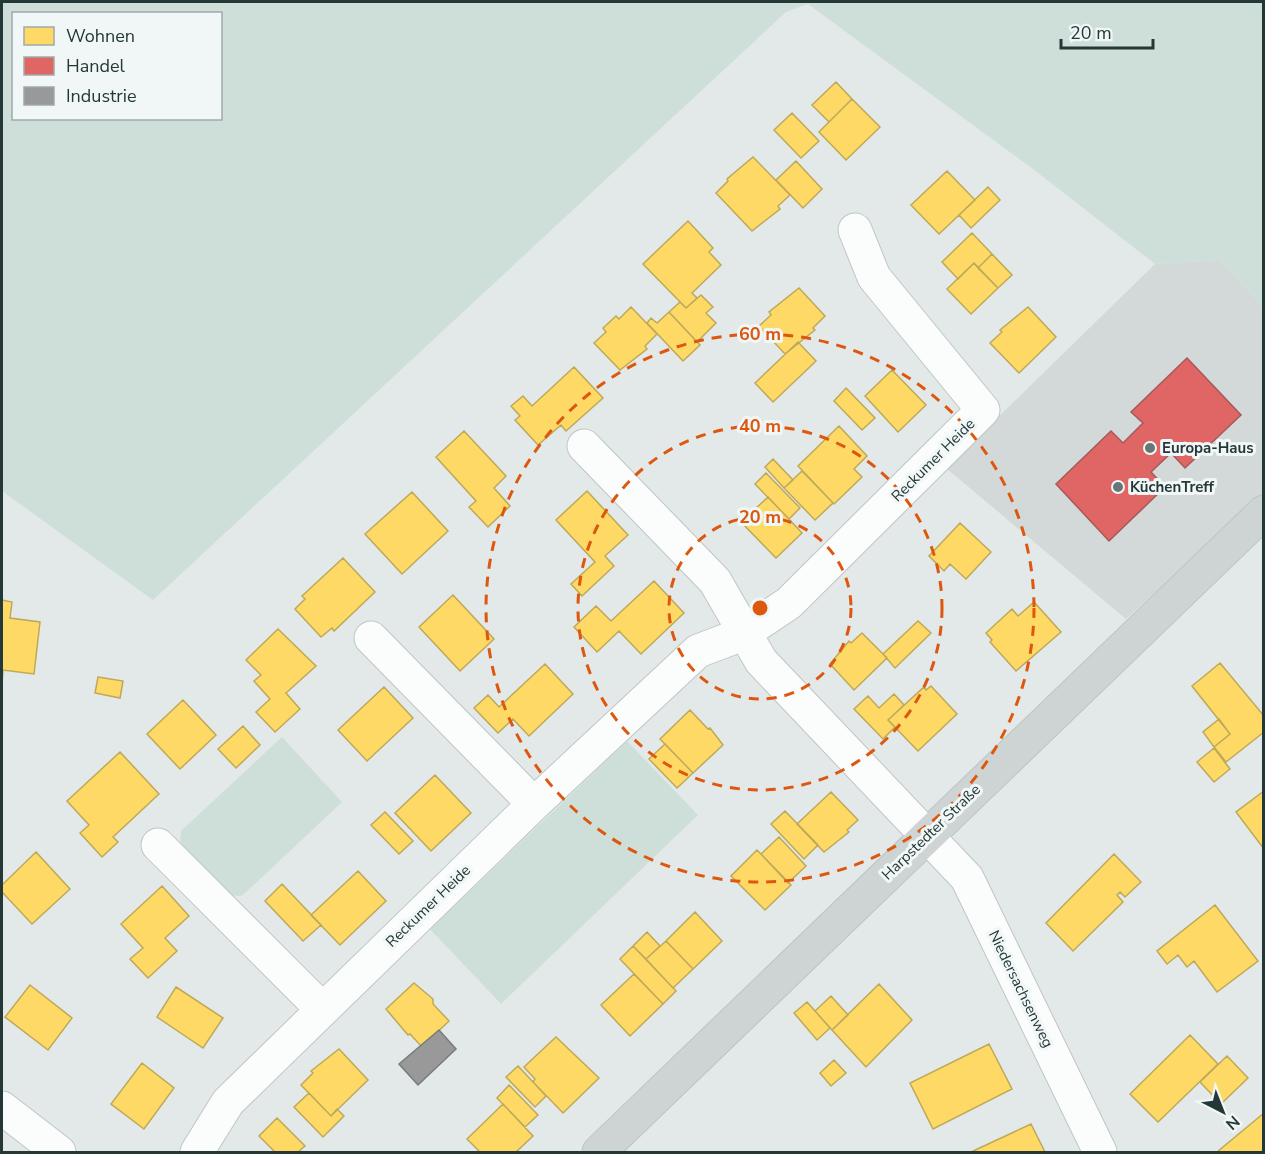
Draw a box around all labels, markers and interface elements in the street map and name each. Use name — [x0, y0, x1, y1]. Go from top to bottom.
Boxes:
legend — [12, 12, 222, 120]
scale bar — [1061, 12, 1152, 50]
text: 20 m — [1070, 21, 1112, 45]
text: Wohnen — [66, 24, 135, 48]
text: Handel — [66, 54, 126, 78]
text: Industrie — [66, 84, 137, 108]
text: 60 m — [739, 322, 781, 346]
text: 40 m — [739, 414, 781, 438]
street label: Reckumer Heide — [887, 414, 979, 506]
place label: Europa-Haus — [1162, 438, 1254, 458]
marker: Europa-Haus — [1143, 441, 1157, 455]
place label: KüchenTreff — [1130, 477, 1214, 497]
marker: KüchenTreff — [1111, 480, 1125, 494]
text: 20 m — [739, 505, 781, 529]
centre of rings — [750, 598, 770, 618]
street label: Harpstedter Straße — [877, 780, 985, 884]
street label: Reckumer Heide — [381, 860, 475, 952]
street label: Niedersachsenweg — [984, 927, 1058, 1051]
north arrow — [1193, 1082, 1253, 1142]
text: N — [1221, 1110, 1244, 1135]

